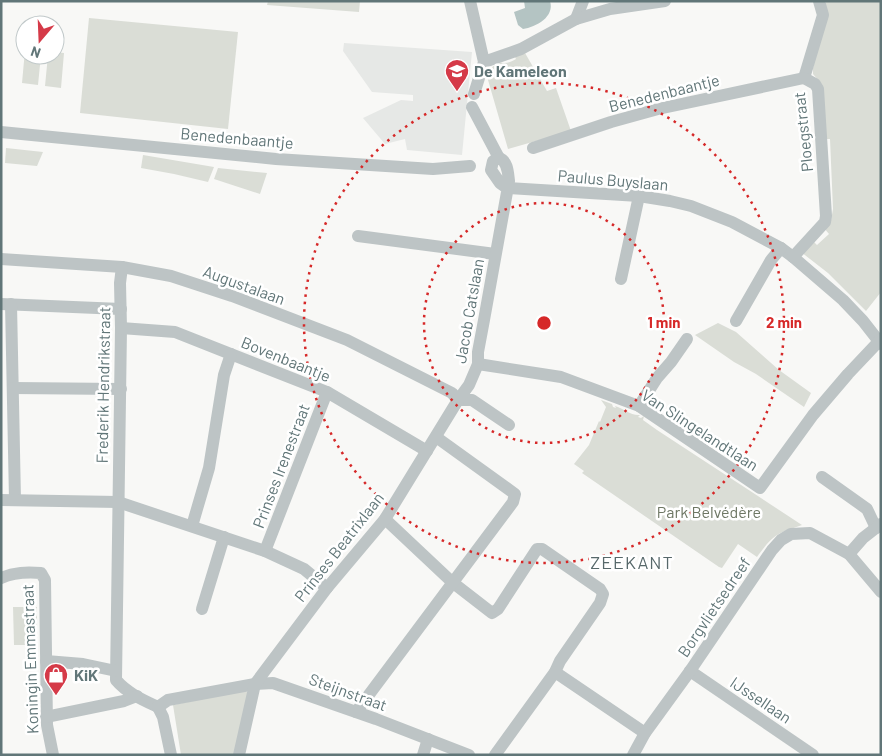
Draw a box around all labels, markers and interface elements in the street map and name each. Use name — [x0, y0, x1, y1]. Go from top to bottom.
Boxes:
north arrow — [15, 15, 65, 65]
text: N — [28, 43, 43, 62]
school or university icon: De Kameleon — [444, 58, 470, 92]
place label: De Kameleon — [474, 61, 567, 80]
street label: Benedenbaantje — [607, 70, 721, 115]
street label: Ploegstraat — [789, 91, 816, 173]
street label: Benedenbaantje — [180, 123, 294, 152]
street label: Paulus Buyslaan — [557, 165, 669, 194]
street label: Jacob Catslaan — [450, 257, 487, 365]
street label: Augustalaan — [201, 261, 288, 308]
street label: Frederik Hendrikstraat — [92, 306, 113, 464]
text: 1 min — [648, 313, 680, 331]
text: 2 min — [766, 313, 802, 331]
centre of rings — [535, 314, 553, 332]
street label: Bovenbaantje — [239, 332, 334, 385]
street label: Van Slingelandtlaan — [638, 385, 762, 474]
street label: Prinses Irenestraat — [248, 401, 313, 531]
street label: Prinses Beatrixlaan — [290, 488, 387, 605]
park label: Park Belvédère — [657, 502, 761, 521]
district label: ZEEKANT — [590, 551, 674, 573]
street label: Borgvlietsedreef — [673, 553, 754, 660]
street label: Koningin Emmastraat — [17, 584, 42, 734]
shop icon: KiK — [43, 662, 69, 696]
place label: KiK — [74, 665, 98, 684]
street label: Steijnstraat — [307, 669, 390, 714]
street label: IJssellaan — [727, 672, 795, 727]

